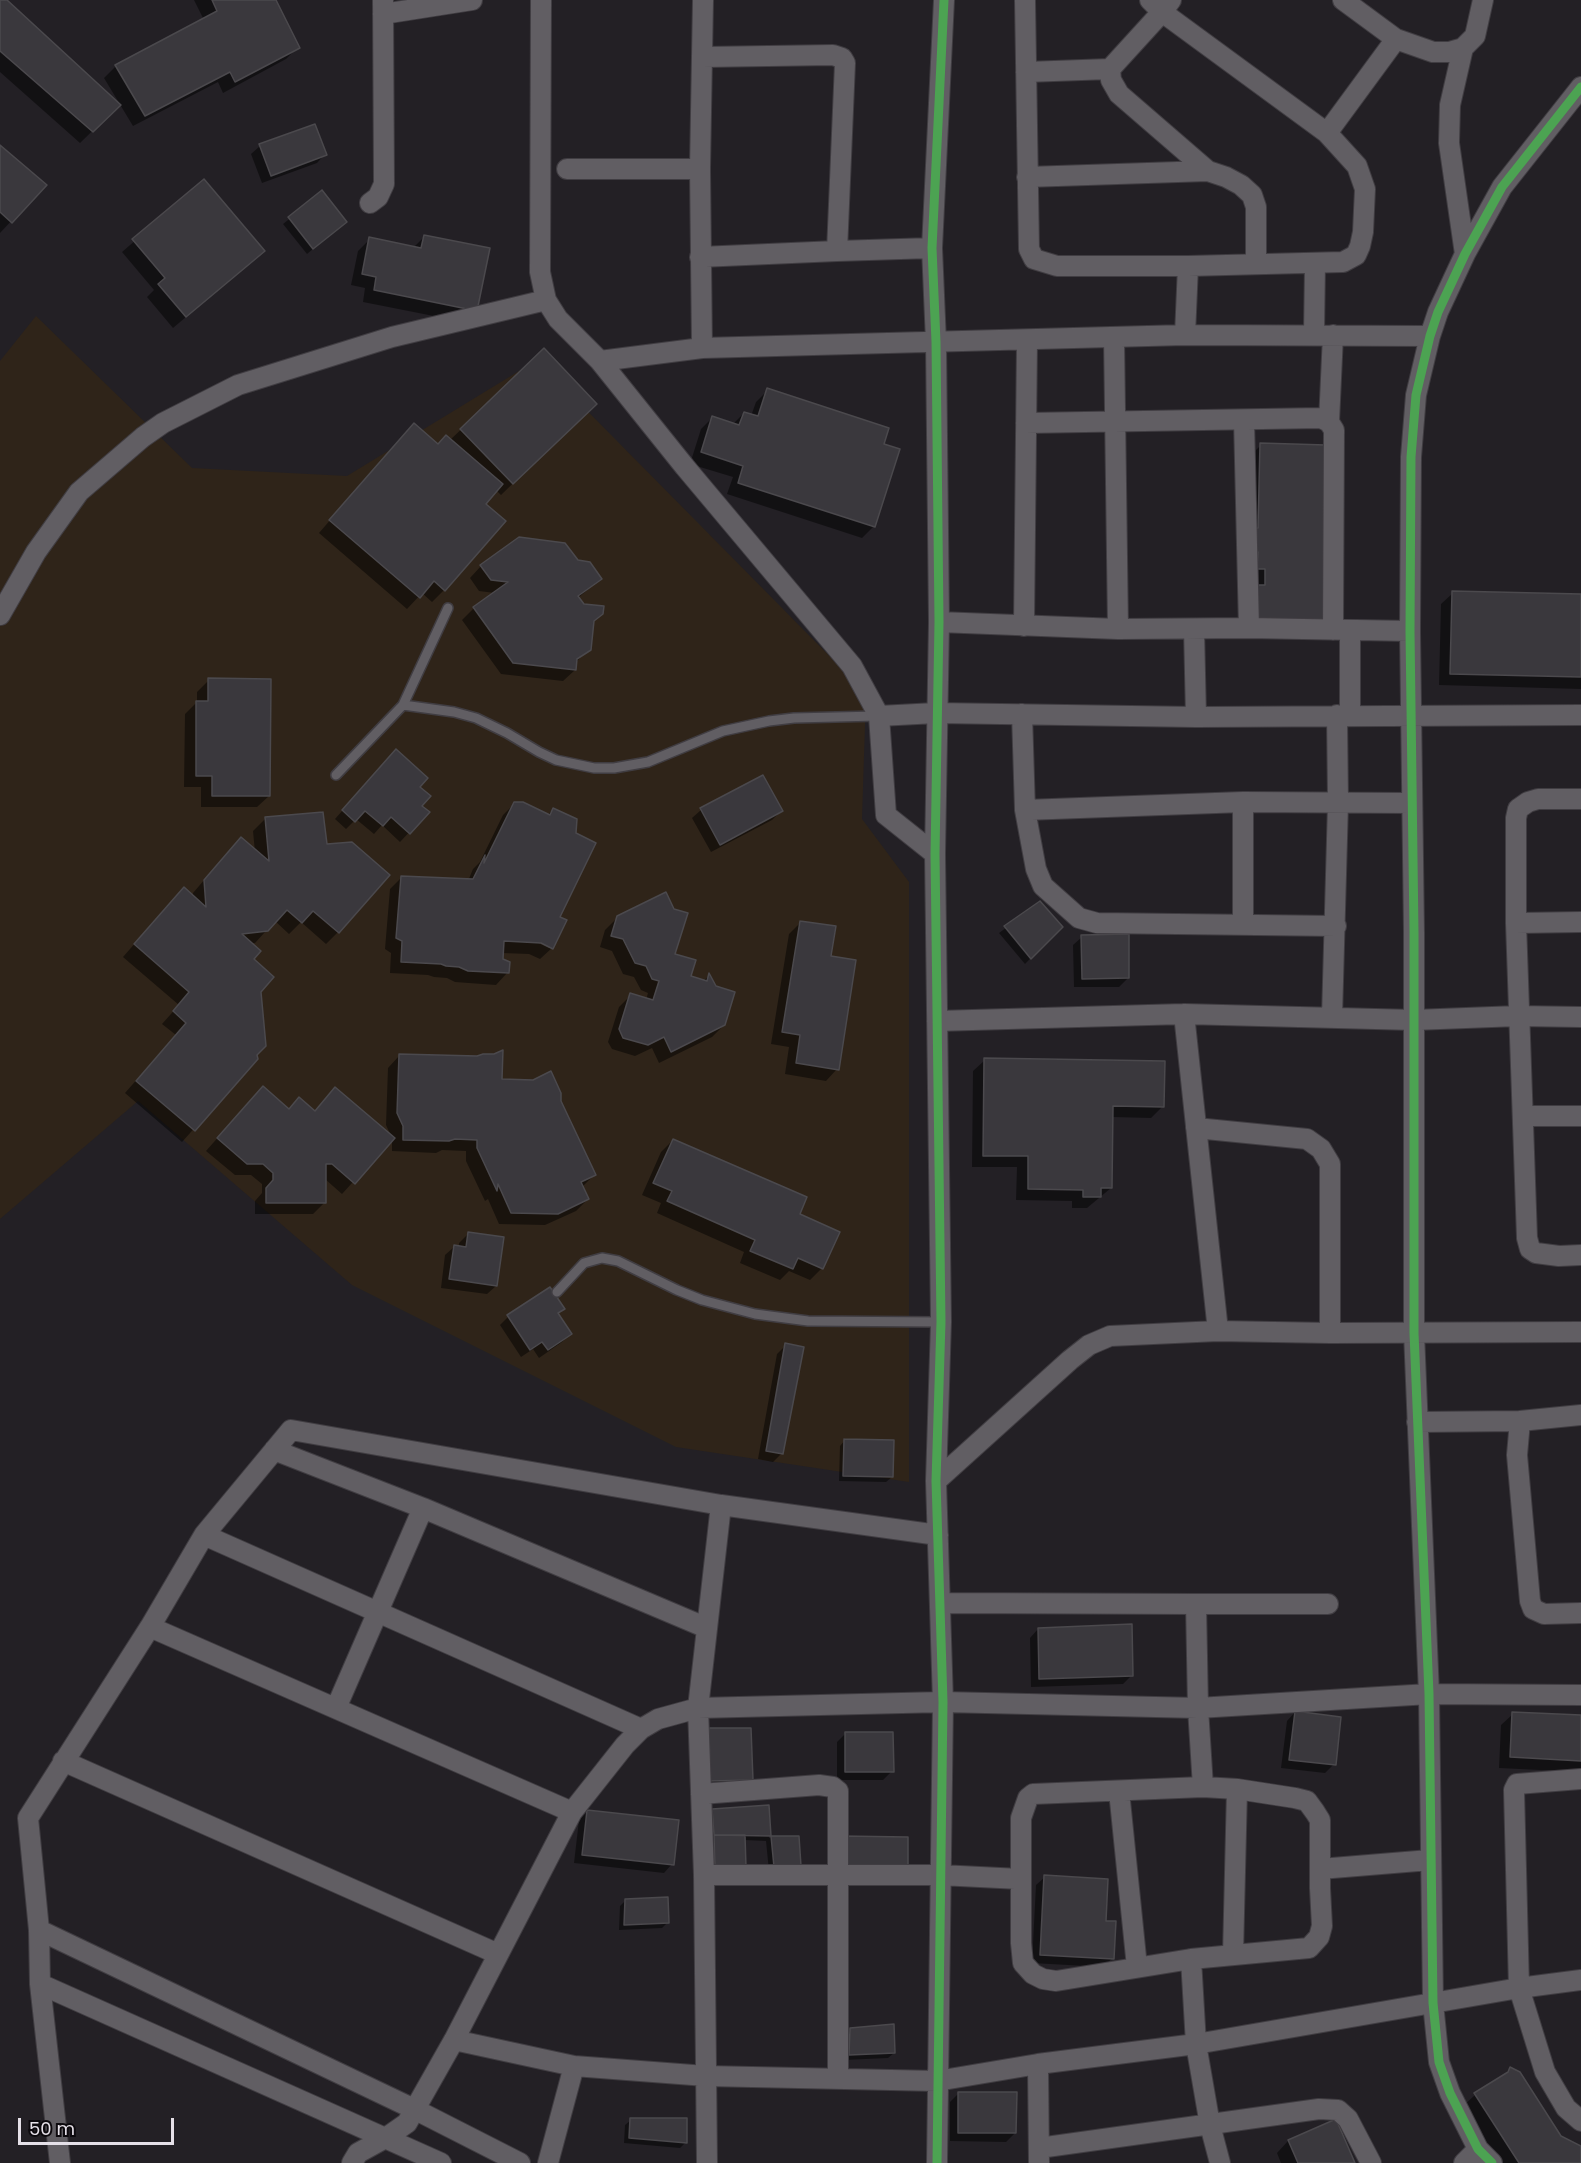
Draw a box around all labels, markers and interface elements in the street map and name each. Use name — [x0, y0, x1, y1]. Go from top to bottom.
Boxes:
scale bar — [21, 2106, 177, 2144]
text: 50 m — [29, 2116, 75, 2141]

